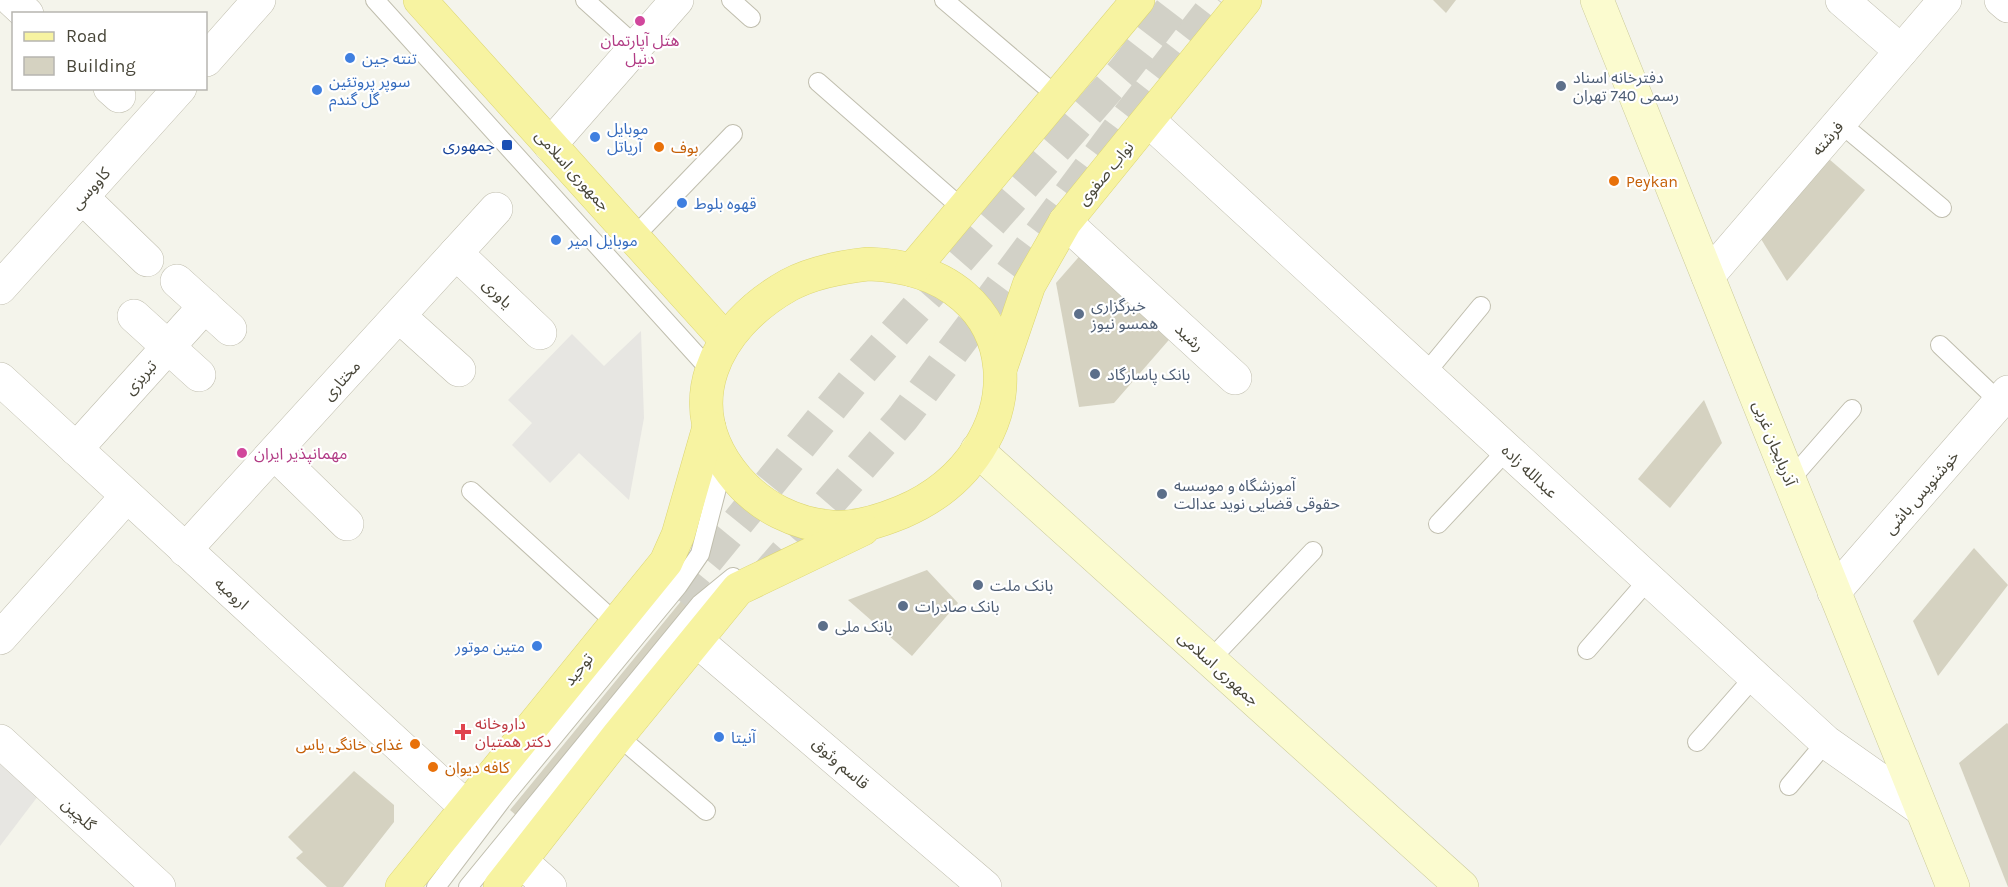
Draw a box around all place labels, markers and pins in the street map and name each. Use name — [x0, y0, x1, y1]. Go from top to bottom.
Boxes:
marker: هتل آپارتمان دنیل — [633, 14, 647, 28]
place label: هتل آپارتمان دنیل — [601, 31, 679, 68]
place label: تنته جین — [362, 49, 417, 68]
marker: تنته جین — [343, 51, 357, 65]
place label: دفترخانه اسناد رسمی 740 تهران — [1573, 68, 1679, 105]
place label: سوپر پروتئین گل گندم — [329, 72, 410, 112]
marker: دفترخانه اسناد رسمی 740 تهران — [1554, 79, 1568, 93]
marker: سوپر پروتئین گل گندم — [310, 83, 324, 97]
place label: موبایل آریاتل — [607, 119, 648, 156]
marker: موبایل آریاتل — [588, 130, 602, 144]
place label: جمهوری — [443, 136, 495, 155]
marker: جمهوری — [500, 138, 514, 152]
place label: بوف — [671, 138, 699, 157]
marker: بوف — [652, 140, 666, 154]
place label: Peykan — [1626, 172, 1678, 191]
marker: Peykan — [1607, 174, 1621, 188]
place label: قهوه بلوط — [694, 194, 756, 213]
marker: قهوه بلوط — [675, 196, 689, 210]
place label: موبایل امیر — [567, 231, 638, 250]
marker: موبایل امیر — [549, 233, 563, 247]
place label: خبرگزاری همسو نیوز — [1090, 296, 1158, 333]
marker: خبرگزاری همسو نیوز — [1072, 307, 1086, 321]
place label: بانک پاسارگاد — [1107, 365, 1190, 385]
marker: بانک پاسارگاد — [1088, 367, 1102, 381]
place label: مهمانپذیر ایران — [254, 444, 347, 464]
marker: مهمانپذیر ایران — [235, 446, 249, 460]
place label: آموزشگاه و موسسه حقوقی قضایی نوید عدالت — [1174, 476, 1340, 513]
marker: آموزشگاه و موسسه حقوقی قضایی نوید عدالت — [1155, 487, 1169, 501]
place label: بانک ملت — [990, 576, 1053, 595]
marker: بانک ملت — [971, 578, 985, 592]
place label: بانک صادرات — [915, 597, 1000, 616]
marker: بانک صادرات — [896, 599, 910, 613]
place label: بانک ملی — [835, 617, 893, 636]
marker: بانک ملی — [816, 619, 830, 633]
place label: متین موتور — [454, 637, 525, 656]
marker: متین موتور — [530, 639, 544, 653]
place label: داروخانه دکتر همتیان — [475, 714, 551, 751]
marker: داروخانه دکتر همتیان — [456, 725, 470, 739]
place label: آنیتا — [731, 728, 757, 747]
marker: آنیتا — [712, 730, 726, 744]
place label: غذای خانگی یاس — [296, 735, 403, 754]
marker: غذای خانگی یاس — [408, 737, 422, 751]
place label: کافه دیوان — [445, 758, 510, 777]
marker: کافه دیوان — [426, 760, 440, 774]

